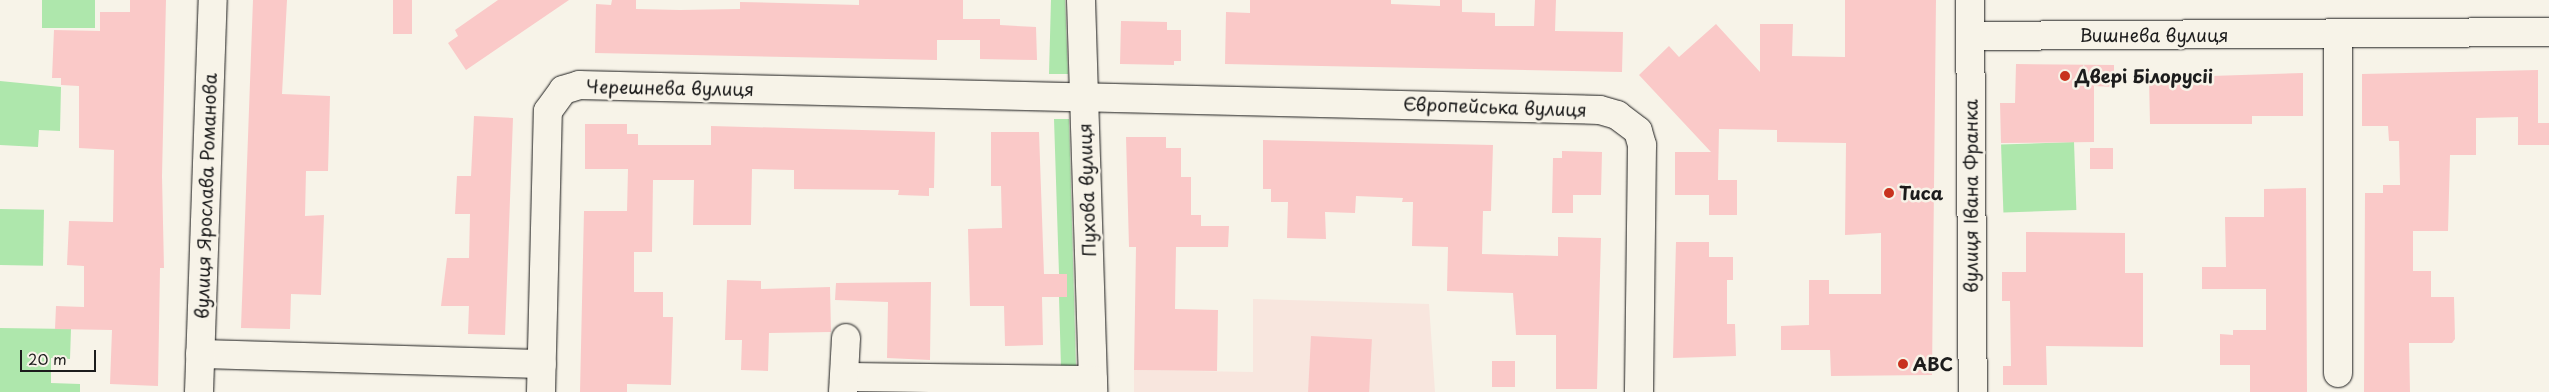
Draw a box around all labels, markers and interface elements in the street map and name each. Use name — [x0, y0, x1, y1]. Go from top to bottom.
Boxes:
street label: Вишнева вулиця — [2079, 24, 2229, 46]
place label: Двері Білорусіі — [2075, 65, 2213, 87]
marker: Двері Білорусіі — [2059, 70, 2071, 82]
street label: вулиця Ярослава Романова — [191, 72, 221, 320]
street label: Черешнева вулиця — [585, 76, 755, 100]
street label: Європейська вулиця — [1402, 93, 1588, 121]
street label: вулиця Івана Франка — [1960, 99, 1982, 293]
street label: Пухова вулиця — [1074, 123, 1100, 257]
place label: Тиса — [1899, 182, 1943, 204]
marker: Тиса — [1883, 187, 1895, 199]
scale bar — [22, 340, 99, 372]
text: 20 m — [28, 347, 67, 370]
place label: ABC — [1913, 353, 1953, 375]
marker: ABC — [1897, 358, 1909, 370]

